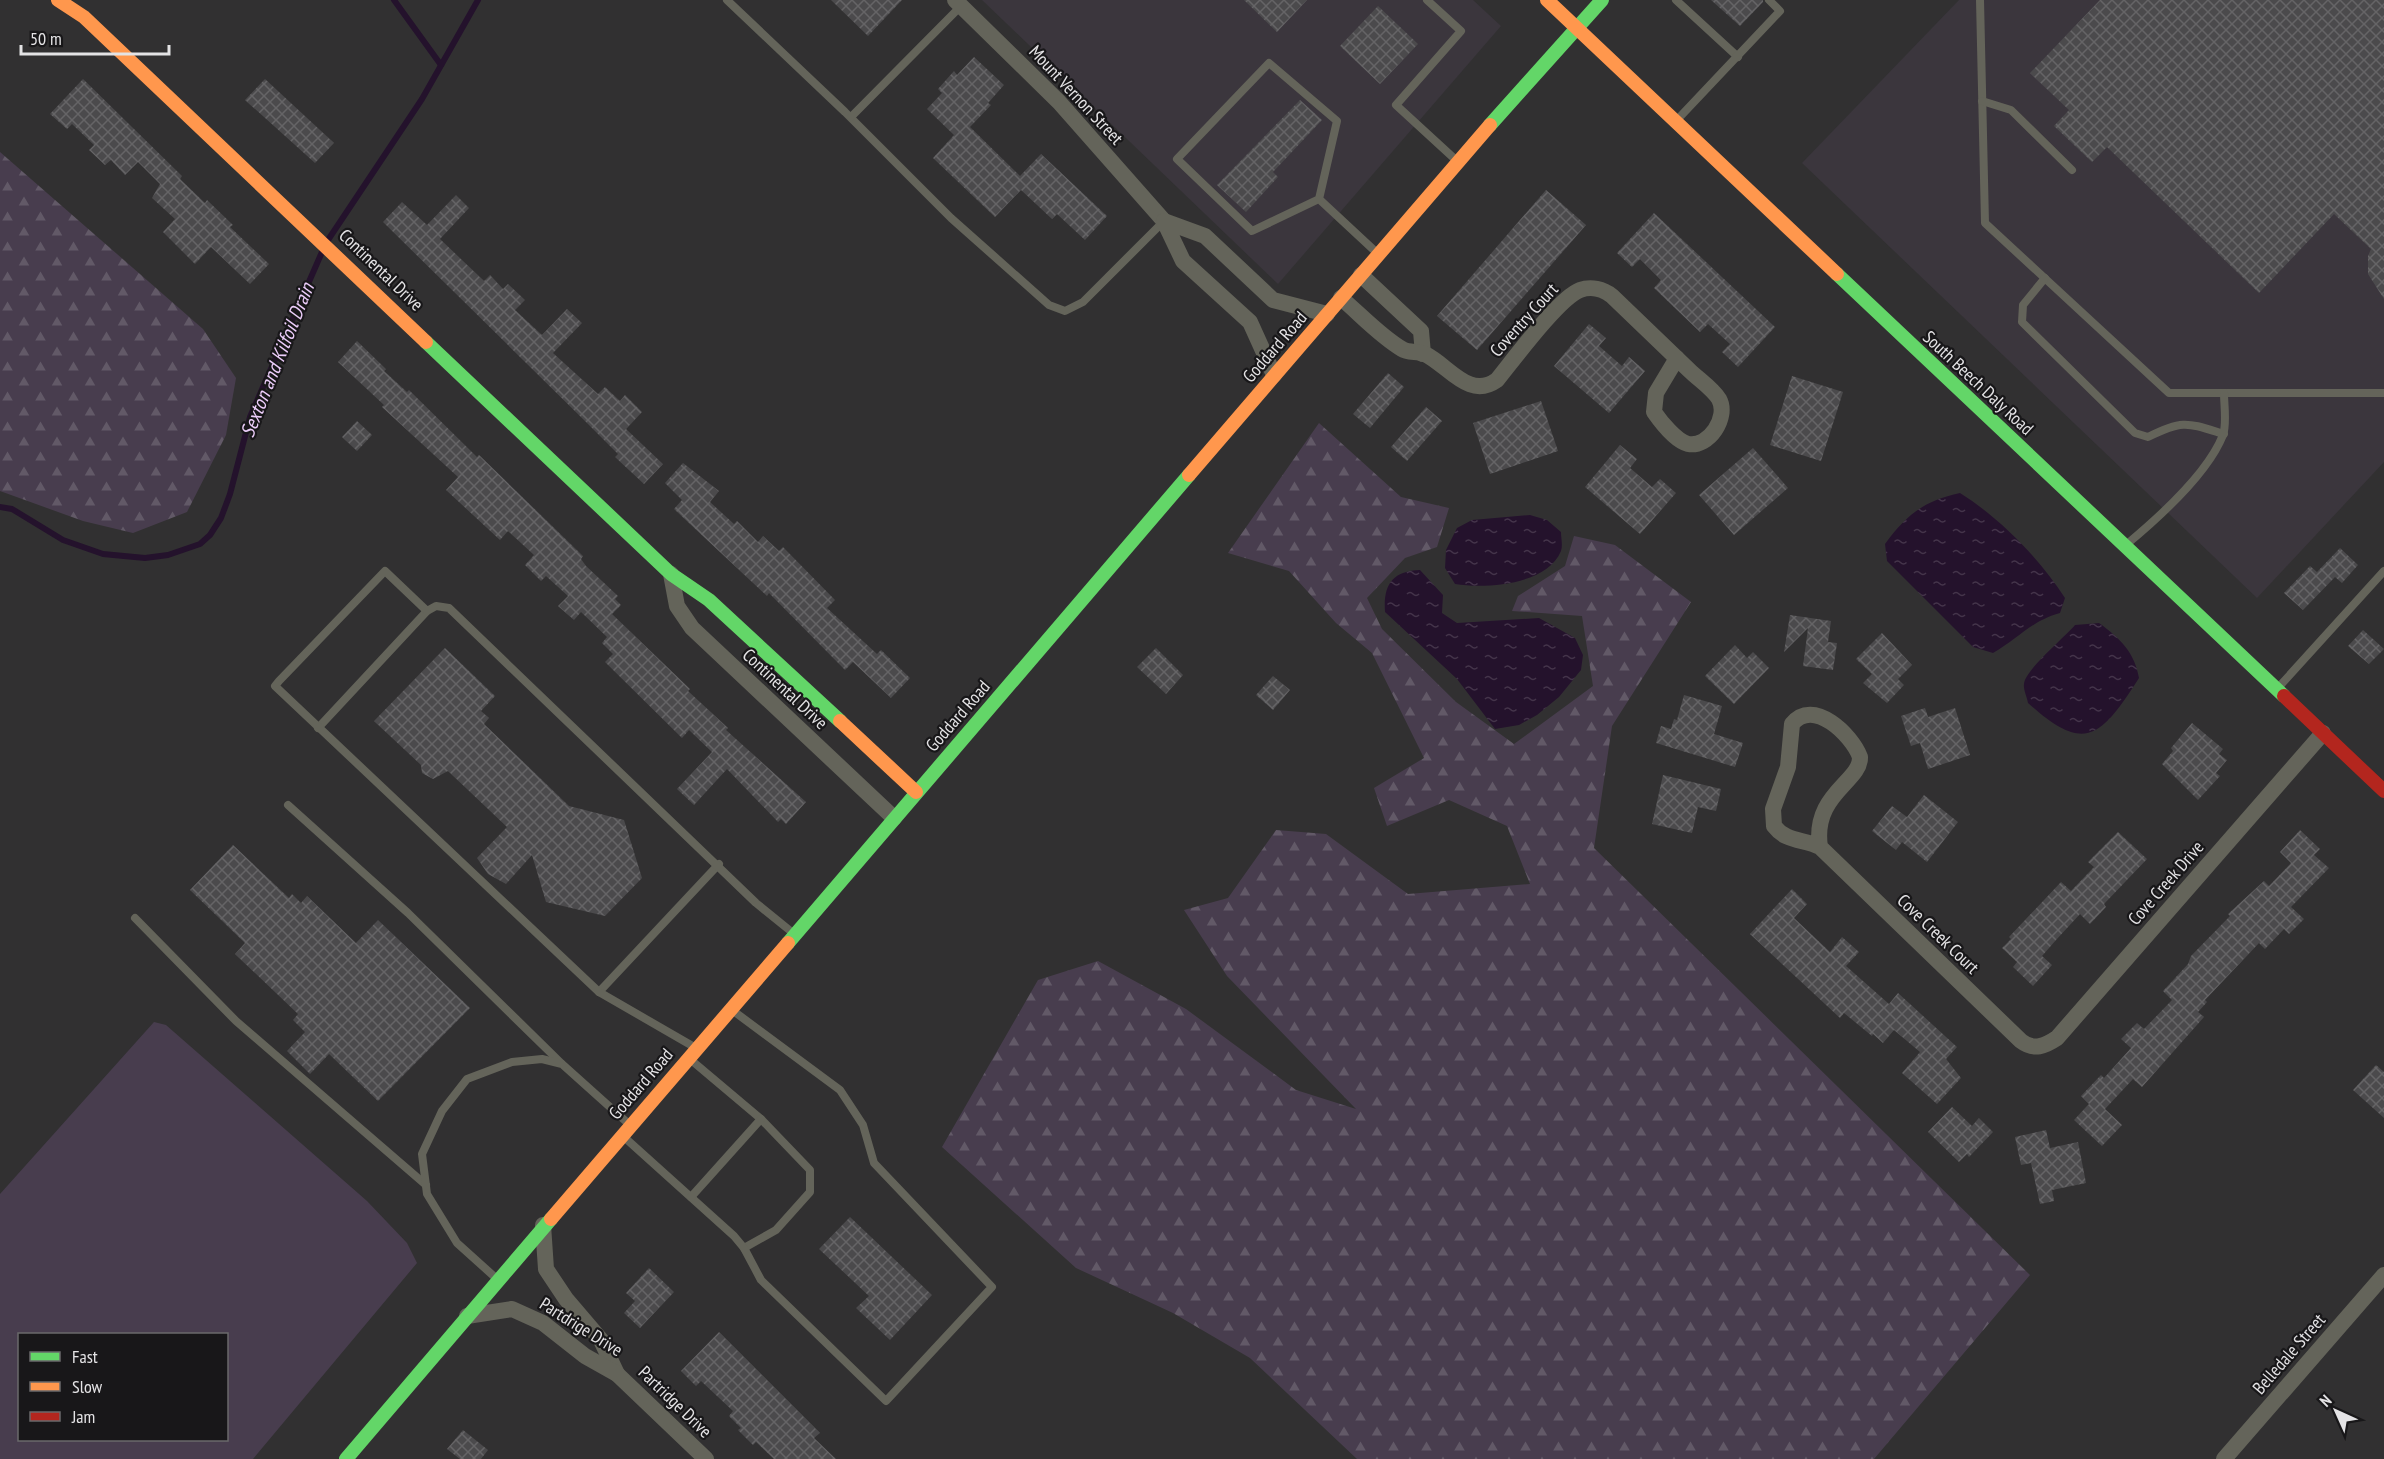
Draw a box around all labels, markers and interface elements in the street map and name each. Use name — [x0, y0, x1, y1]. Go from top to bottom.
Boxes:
scale bar — [21, 18, 170, 56]
text: 50 m — [30, 27, 62, 50]
street label: Mount Vernon Street — [1024, 40, 1128, 149]
street label: Continental Drive — [334, 224, 428, 316]
water label: Sexton and Kilfoil Drain — [234, 278, 320, 441]
street label: Coventry Court — [1485, 278, 1563, 361]
street label: Goddard Road — [1238, 306, 1312, 387]
street label: South Beech Daly Road — [1918, 326, 2038, 440]
street label: Continental Drive — [738, 643, 833, 734]
street label: Goddard Road — [921, 675, 995, 756]
street label: Cove Creek Drive — [2123, 836, 2209, 930]
street label: Cove Creek Court — [1893, 889, 1984, 979]
street label: Goddard Road — [604, 1043, 678, 1124]
street label: Partdrige Drive — [536, 1292, 627, 1361]
street label: Belledale Street — [2247, 1309, 2330, 1399]
legend — [18, 1333, 228, 1441]
text: Fast — [72, 1345, 98, 1368]
street label: Partridge Drive — [634, 1361, 717, 1442]
text: Slow — [72, 1375, 103, 1398]
north arrow — [2306, 1381, 2366, 1441]
text: N — [2315, 1390, 2336, 1411]
text: Jam — [71, 1405, 95, 1428]

